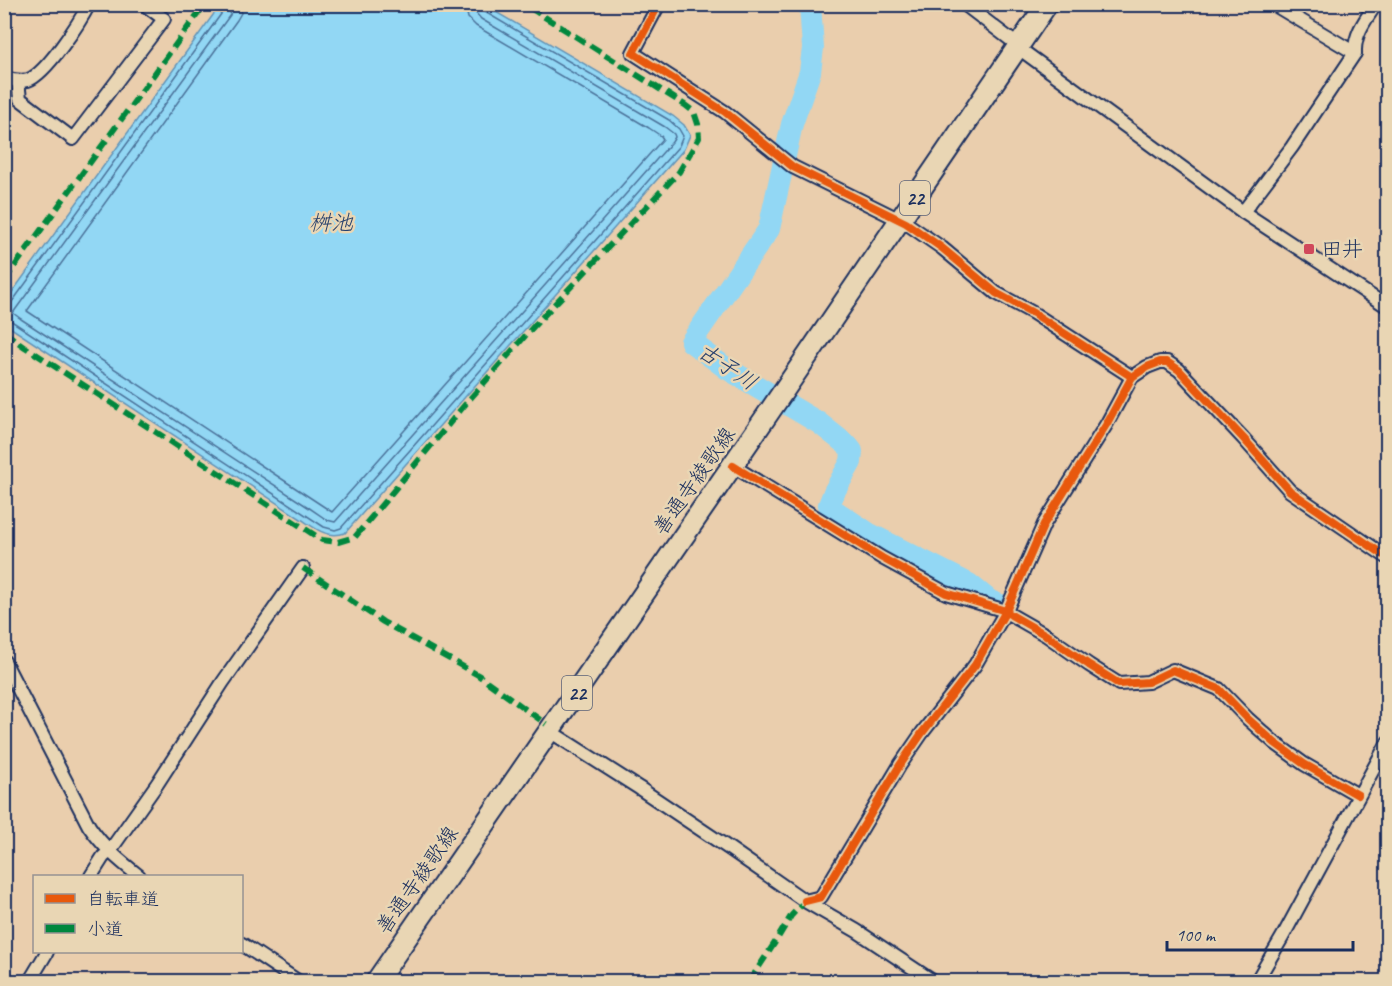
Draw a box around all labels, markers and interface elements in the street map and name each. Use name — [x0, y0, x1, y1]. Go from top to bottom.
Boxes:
road number: 22 — [900, 181, 930, 215]
water label: 桝池 — [309, 209, 354, 237]
place label: 田井 — [1321, 236, 1363, 262]
marker: 田井 — [1302, 242, 1316, 256]
water label: 古子川 — [692, 337, 763, 397]
street label: 善通寺綾歌線 — [647, 422, 741, 540]
road number: 22 — [562, 676, 592, 710]
street label: 善通寺綾歌線 — [370, 821, 464, 939]
legend — [33, 875, 243, 953]
text: 自転車道 — [87, 888, 159, 910]
scale bar — [1167, 914, 1353, 952]
text: 小道 — [87, 918, 123, 940]
text: 100 m — [1176, 924, 1217, 946]

